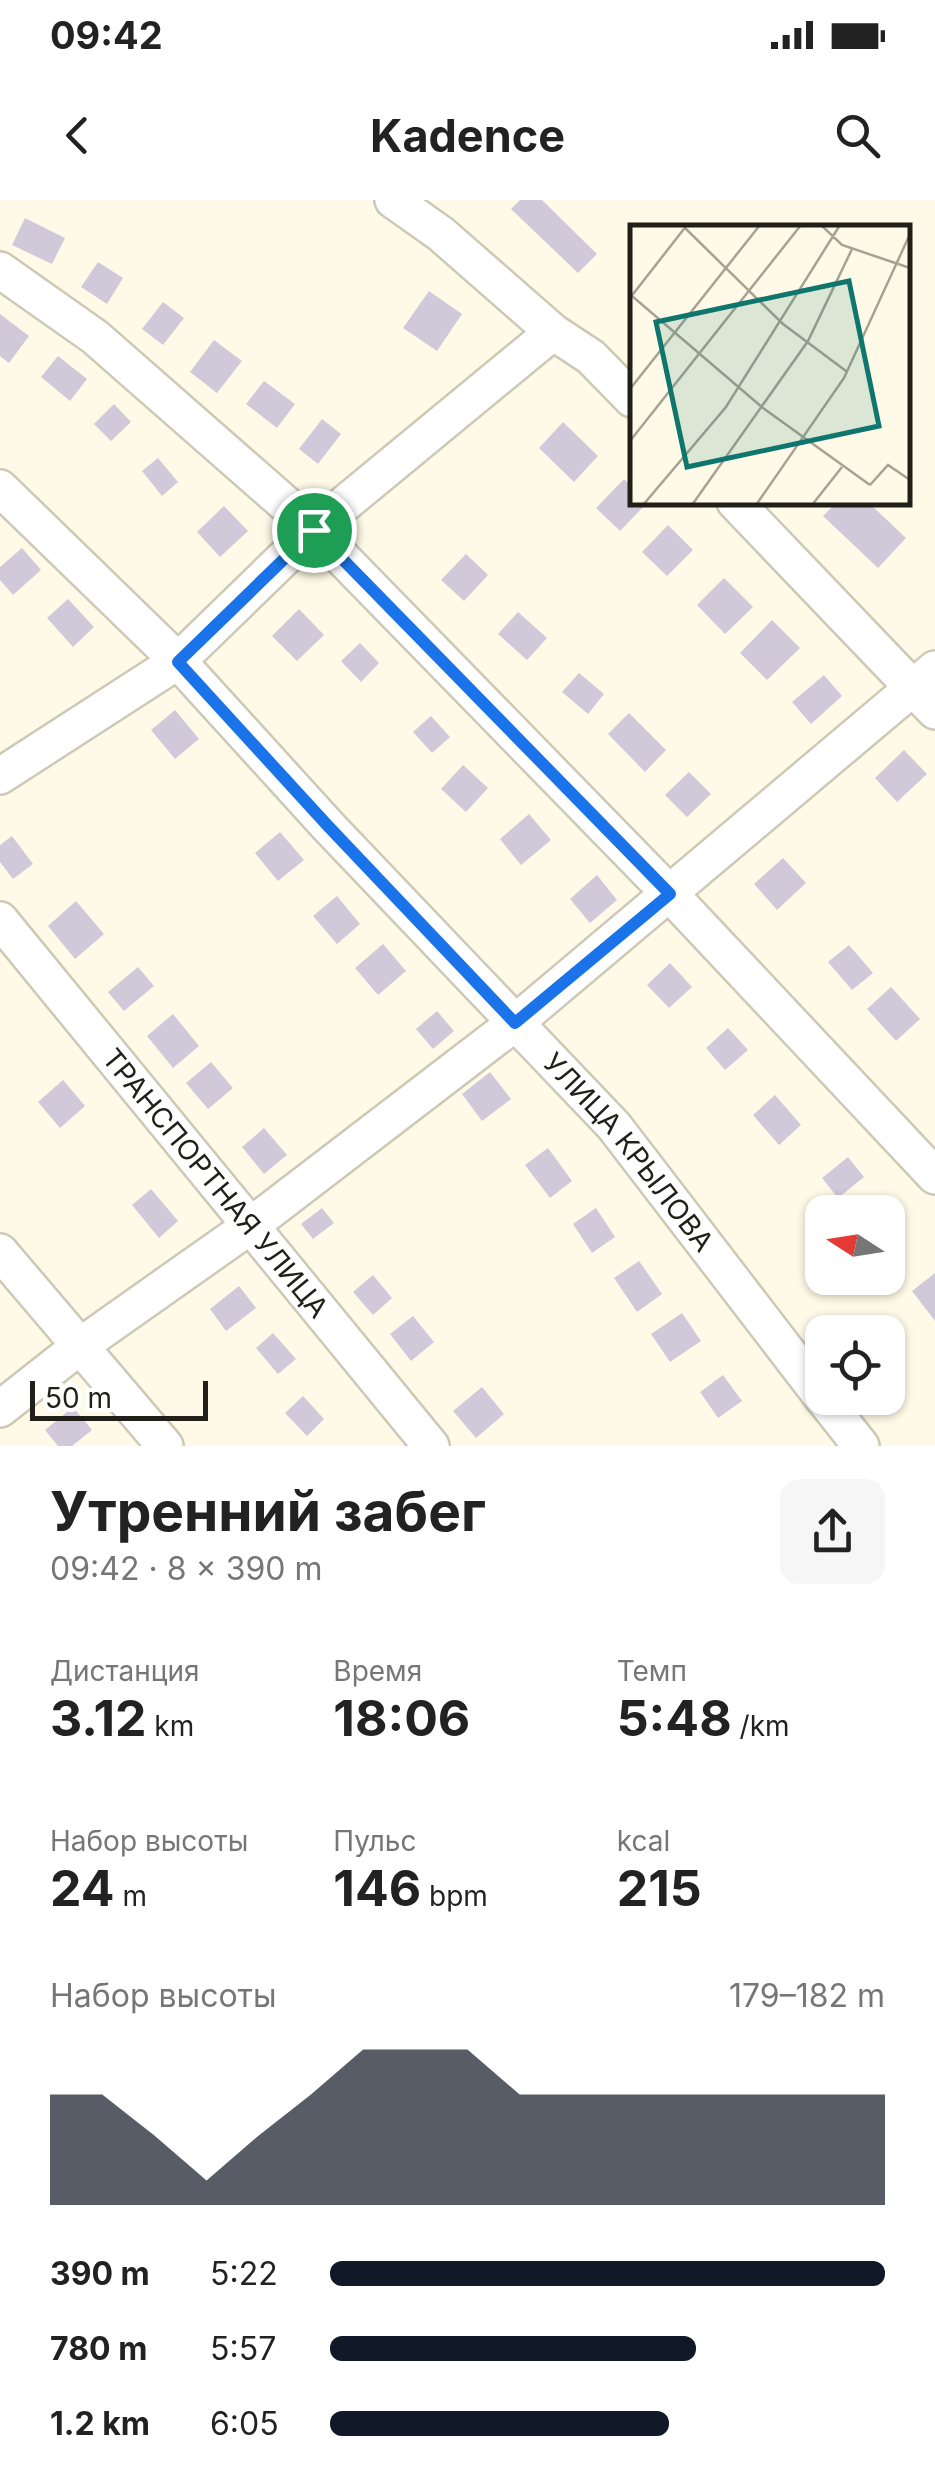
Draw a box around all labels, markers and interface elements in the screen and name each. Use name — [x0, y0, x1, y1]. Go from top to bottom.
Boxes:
text: 09:42 — [50, 12, 163, 58]
icon: back — [50, 108, 105, 163]
text: Kadence — [370, 108, 565, 163]
icon: search — [830, 108, 885, 163]
inset map — [630, 225, 910, 505]
pin — [272, 488, 357, 573]
icon: arrive — [287, 503, 342, 558]
street label: ТРАНСПОРТНАЯ УЛИЦА — [95, 1042, 336, 1324]
street label: УЛИЦА КРЫЛОВА — [536, 1046, 721, 1258]
north arrow — [805, 1195, 905, 1295]
map controls — [805, 1195, 905, 1415]
button: locate — [805, 1315, 905, 1415]
scale bar — [30, 1376, 208, 1420]
text: 50 m — [45, 1381, 112, 1415]
text: Утренний забег — [50, 1478, 486, 1544]
button: share — [780, 1479, 885, 1584]
text: 09:42 · 8 × 390 m — [50, 1549, 322, 1588]
text: Дистанция — [50, 1654, 200, 1688]
text: Время — [333, 1654, 422, 1688]
text: Темп — [617, 1654, 687, 1688]
text: 3.12 — [50, 1688, 146, 1748]
text: 18:06 — [333, 1688, 470, 1748]
text: 5:48 — [617, 1688, 732, 1748]
text: km — [146, 1709, 194, 1743]
text: /km — [732, 1709, 790, 1743]
text: Набор высоты — [50, 1824, 248, 1858]
text: Пульс — [333, 1824, 416, 1858]
text: kcal — [617, 1824, 670, 1858]
text: 24 — [50, 1858, 115, 1918]
text: 146 — [333, 1858, 421, 1918]
text: 215 — [617, 1858, 702, 1918]
text: m — [115, 1879, 147, 1913]
text: bpm — [421, 1879, 488, 1913]
text: Набор высоты — [50, 1976, 277, 2015]
text: 179–182 m — [729, 1976, 885, 2015]
text: 390 m — [50, 2254, 150, 2293]
text: 5:22 — [210, 2254, 278, 2293]
text: 780 m — [50, 2329, 147, 2368]
text: 5:57 — [210, 2329, 276, 2368]
text: 1.2 km — [50, 2404, 150, 2443]
text: 6:05 — [210, 2404, 279, 2443]

